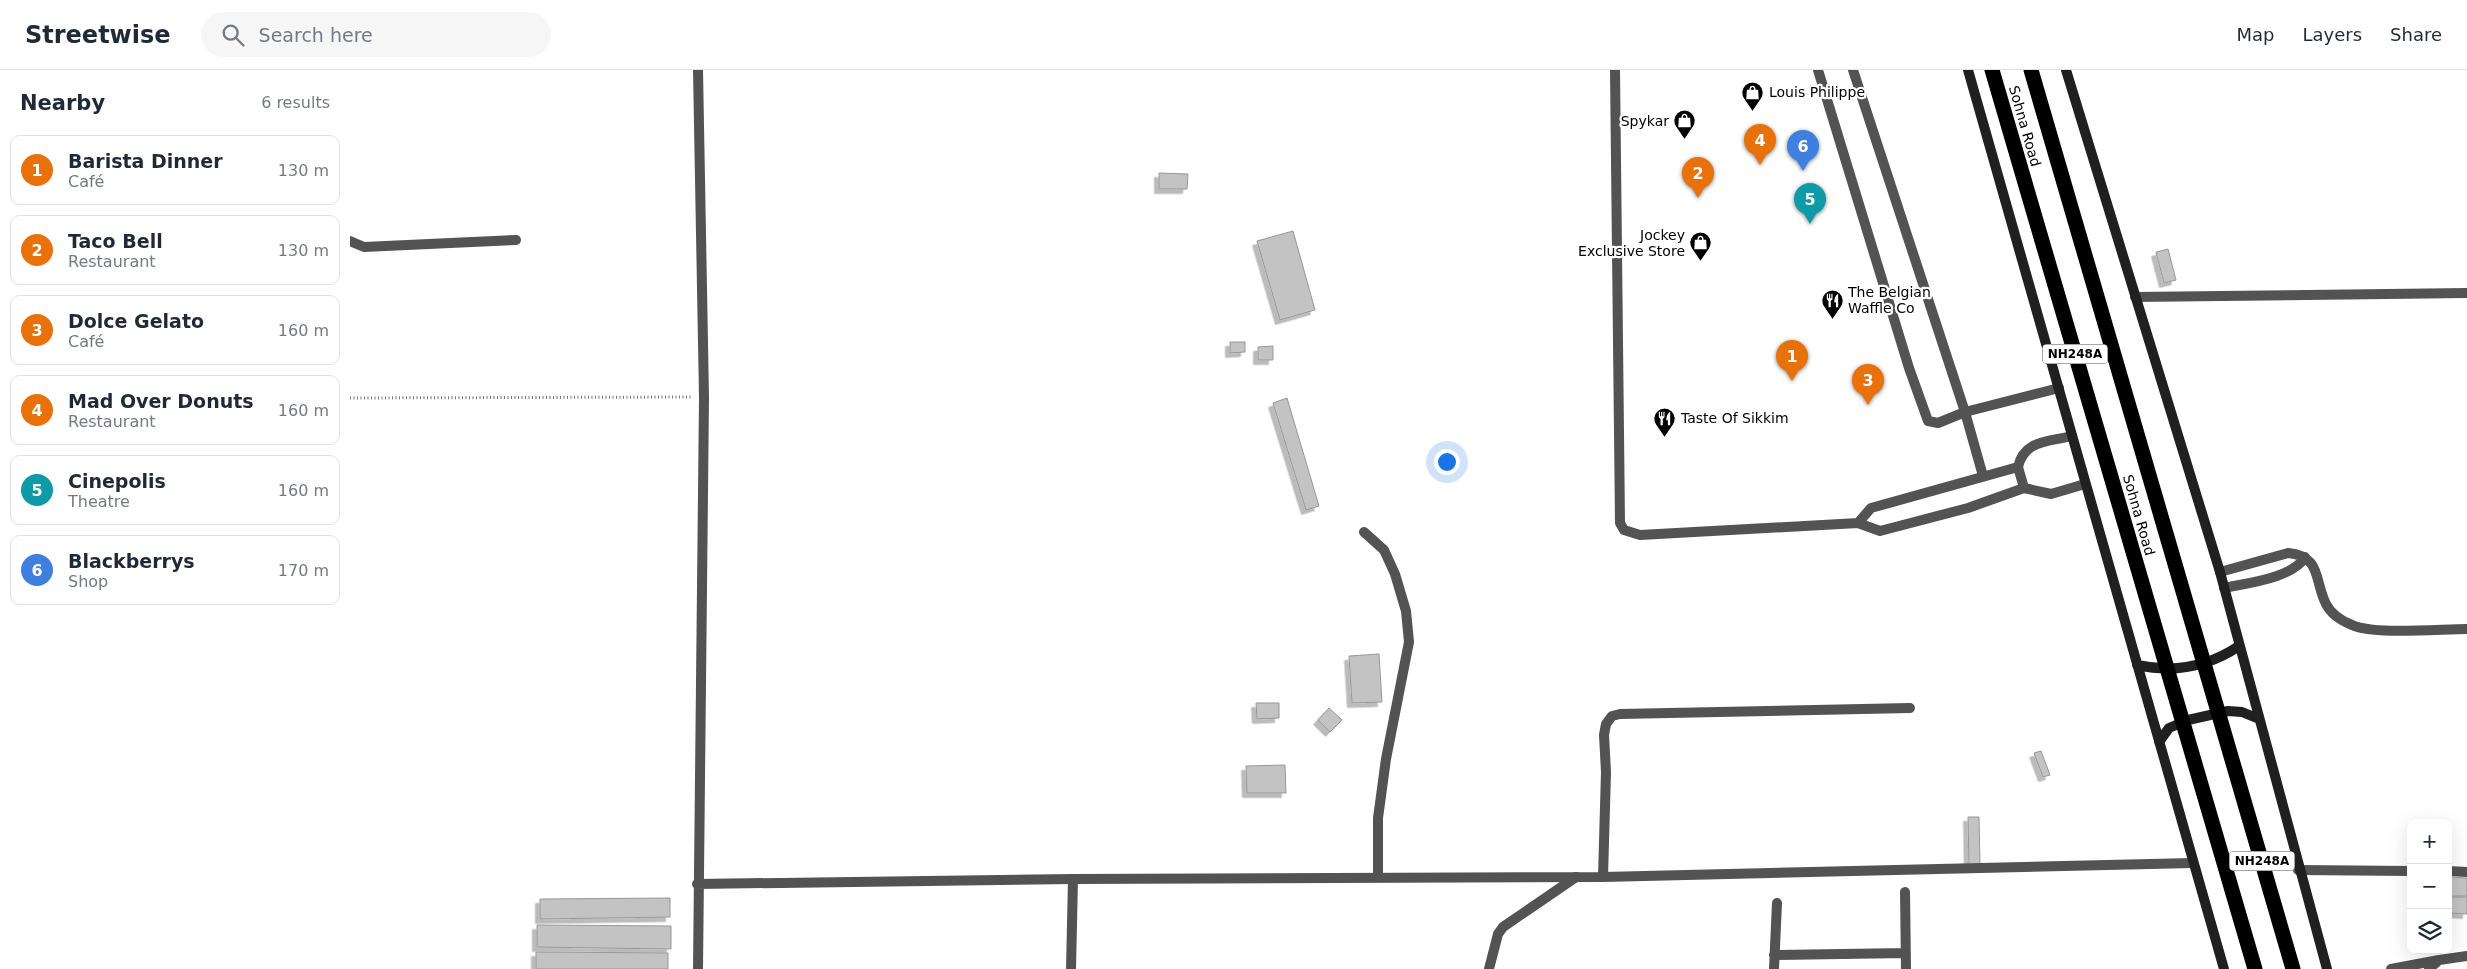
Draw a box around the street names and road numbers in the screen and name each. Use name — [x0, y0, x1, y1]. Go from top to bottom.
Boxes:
street label: Sohna Road — [2006, 84, 2044, 168]
road number: NH248A — [2042, 344, 2108, 364]
street label: Sohna Road — [2120, 473, 2158, 557]
road number: NH248A — [2230, 851, 2294, 870]

